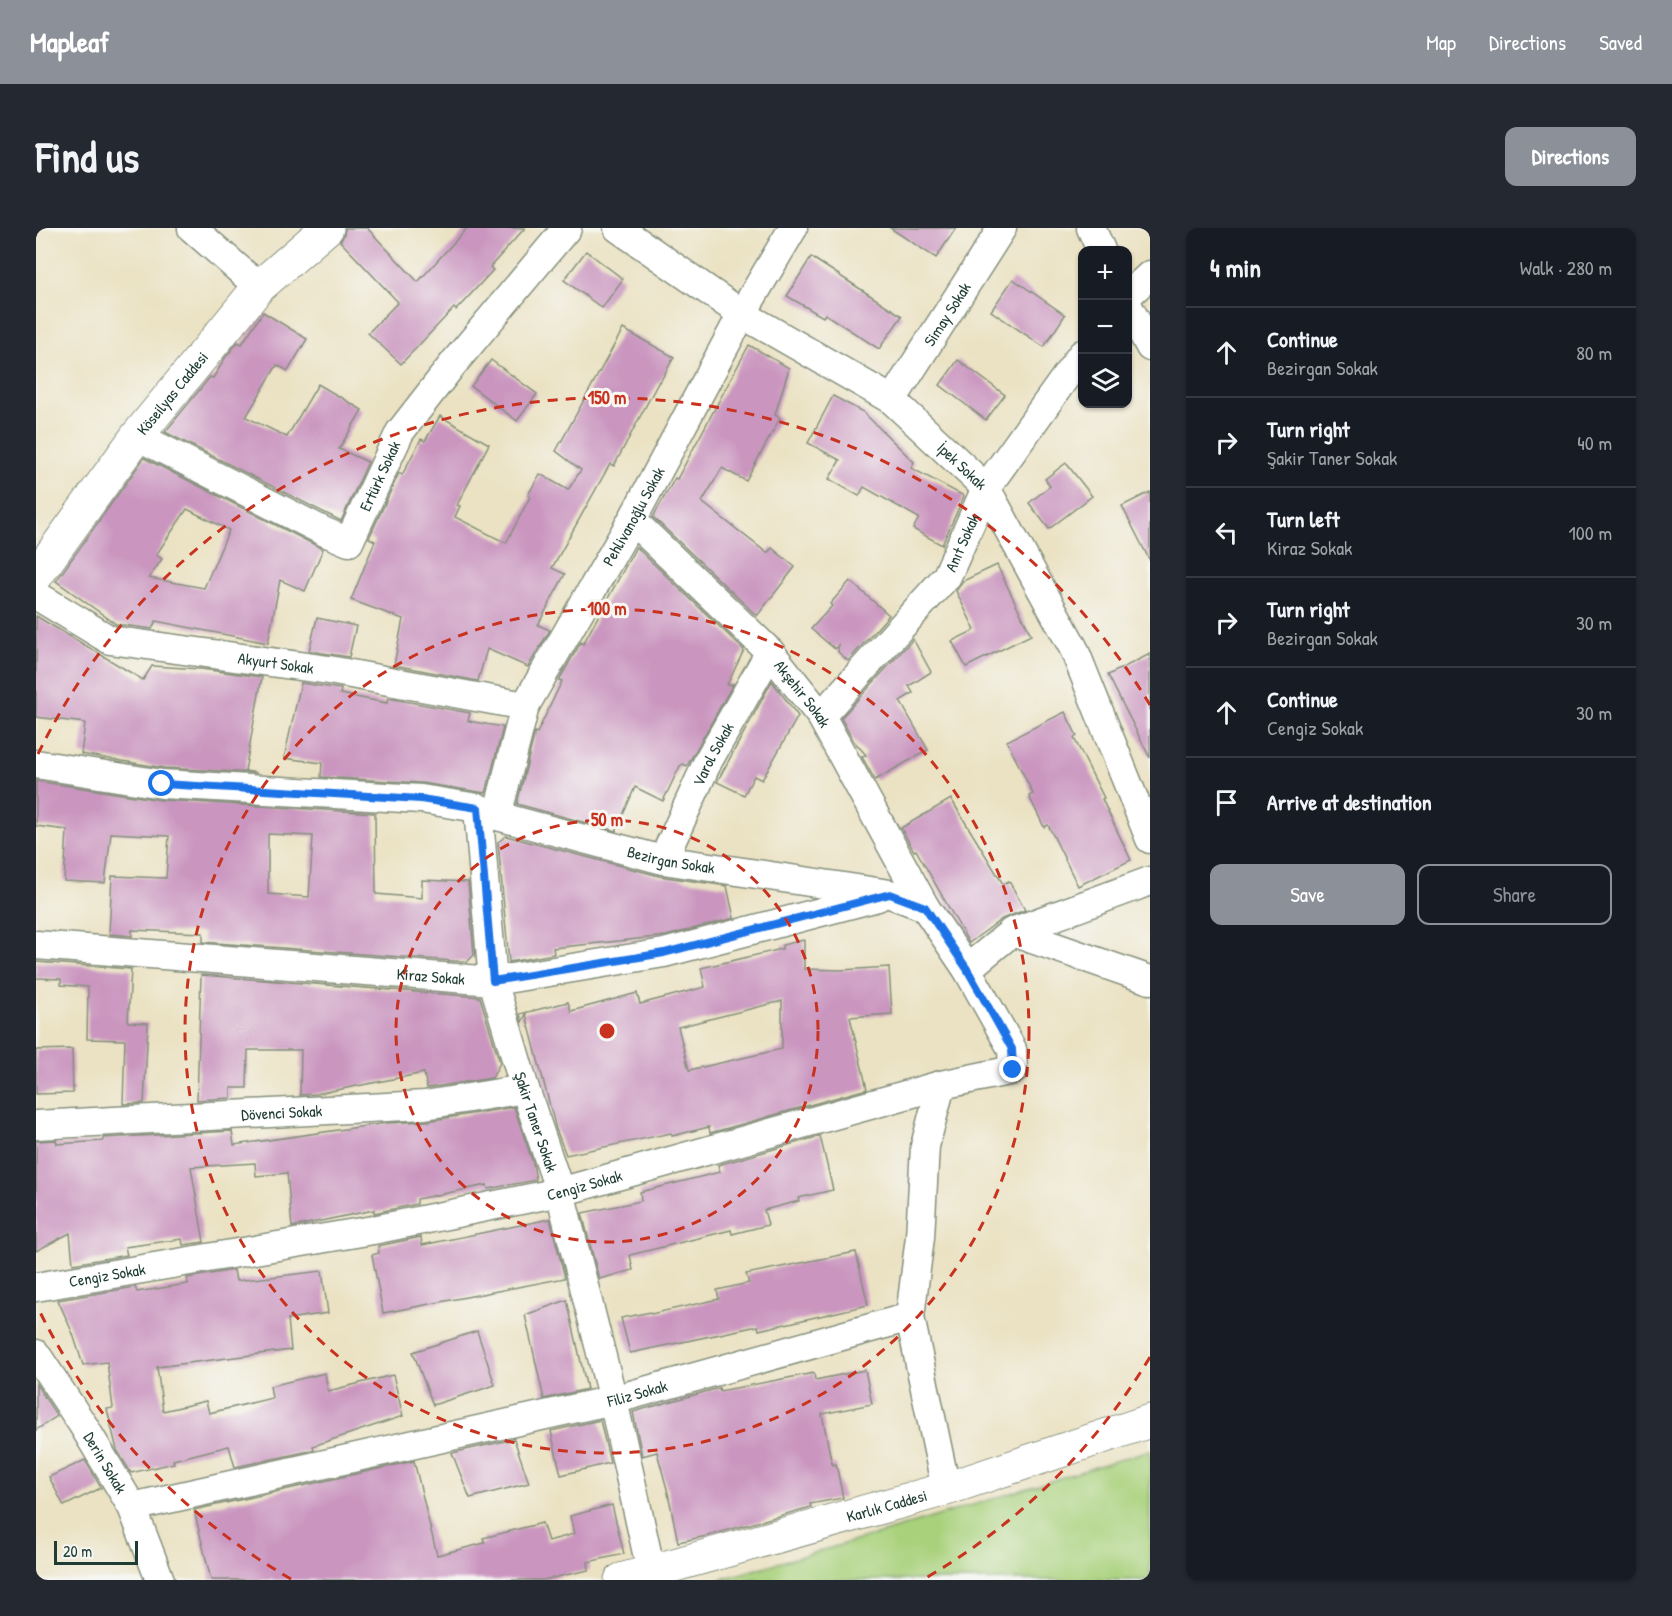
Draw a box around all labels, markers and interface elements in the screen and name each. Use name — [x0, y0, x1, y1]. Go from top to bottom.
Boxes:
text: Mapleaf — [30, 23, 109, 61]
text: Map — [1426, 28, 1456, 57]
text: Directions — [1489, 28, 1566, 57]
text: Saved — [1599, 28, 1642, 57]
button: Directions — [1505, 127, 1636, 186]
text: Find us — [36, 128, 139, 185]
map controls — [1078, 246, 1132, 408]
button: + — [1078, 246, 1132, 300]
text: 4 min — [1210, 250, 1261, 285]
text: Walk · 280 m — [1520, 254, 1612, 281]
street label: Simay Sokak — [918, 278, 976, 350]
button: − — [1078, 300, 1132, 354]
text: Continue — [1267, 324, 1338, 354]
icon: ahead — [1210, 336, 1243, 369]
text: 80 m — [1576, 339, 1612, 366]
street label: Köseilyas Caddesi — [131, 347, 213, 440]
button: layers — [1078, 354, 1132, 408]
text: Bezirgan Sokak — [1267, 354, 1378, 381]
text: 150 m — [588, 385, 626, 410]
text: Turn right — [1267, 414, 1350, 444]
icon: right — [1210, 426, 1243, 459]
text: 40 m — [1577, 429, 1612, 456]
street label: Ertürk Sokak — [354, 437, 406, 515]
street label: İpek Sokak — [933, 437, 992, 495]
text: Şakir Taner Sokak — [1267, 444, 1397, 471]
street label: Pehlivanoğlu Sokak — [597, 463, 670, 570]
text: Turn left — [1267, 504, 1340, 534]
street label: Anıt Sokak — [939, 510, 984, 575]
icon: left — [1210, 516, 1243, 549]
text: 100 m — [1569, 519, 1612, 546]
text: Kiraz Sokak — [1267, 534, 1352, 561]
text: Turn right — [1267, 594, 1350, 624]
text: 100 m — [587, 596, 627, 621]
icon: right — [1210, 606, 1243, 639]
text: 30 m — [1576, 609, 1612, 636]
text: Bezirgan Sokak — [1267, 624, 1378, 651]
street label: Akyurt Sokak — [237, 647, 316, 679]
street label: Akşehir Sokak — [769, 655, 836, 732]
text: Continue — [1267, 684, 1338, 714]
icon: ahead — [1210, 696, 1243, 729]
text: 30 m — [1576, 699, 1612, 726]
text: Cengiz Sokak — [1267, 714, 1363, 741]
street label: Varol Sokak — [687, 718, 739, 790]
route start — [148, 770, 174, 796]
icon: arrive — [1210, 786, 1243, 819]
text: Arrive at destination — [1267, 787, 1432, 817]
text: 50 m — [591, 807, 623, 832]
street label: Bezirgan Sokak — [625, 840, 717, 879]
button: Save — [1210, 864, 1405, 925]
button: Share — [1417, 864, 1612, 925]
street label: Kiraz Sokak — [396, 962, 466, 990]
centre of rings — [597, 1021, 617, 1041]
route end — [999, 1056, 1025, 1082]
street label: Şakir Taner Sokak — [509, 1069, 563, 1175]
street label: Dövenci Sokak — [241, 1099, 323, 1125]
street label: Cengiz Sokak — [545, 1164, 625, 1205]
street label: Cengiz Sokak — [67, 1258, 147, 1292]
street label: Filiz Sokak — [604, 1374, 670, 1412]
street label: Derin Sokak — [79, 1428, 133, 1498]
street label: Karlık Caddesi — [844, 1484, 930, 1527]
scale bar — [54, 1538, 138, 1566]
text: 20 m — [63, 1540, 92, 1562]

